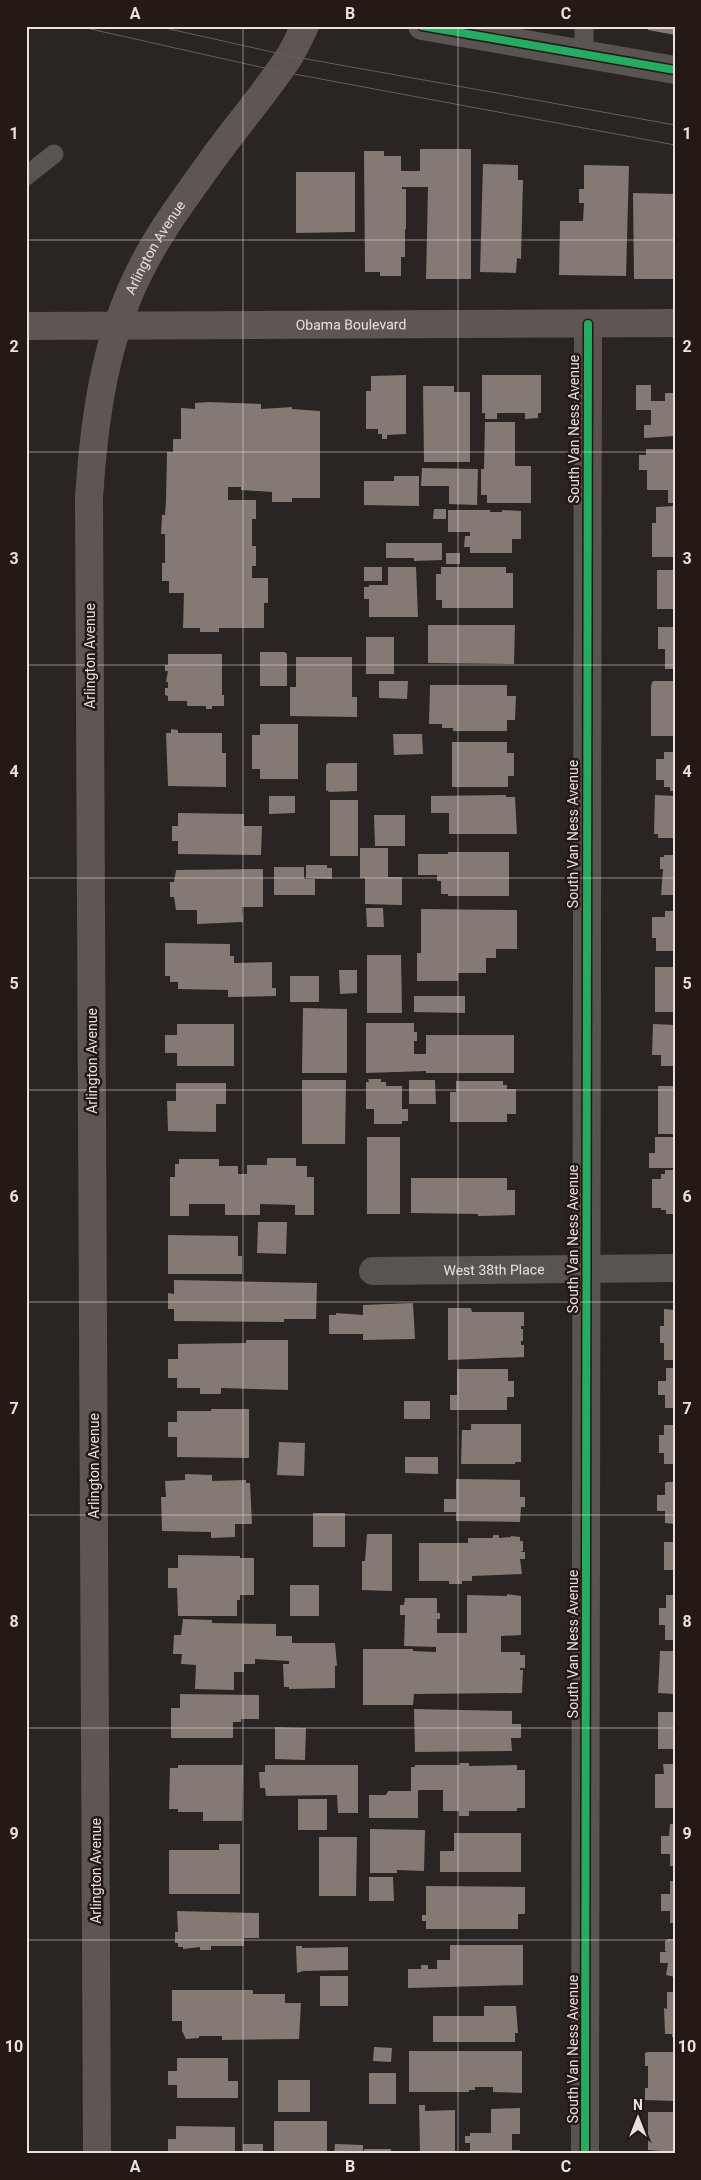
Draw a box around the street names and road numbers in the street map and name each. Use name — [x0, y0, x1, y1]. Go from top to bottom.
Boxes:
street label: Arlington Avenue — [122, 198, 189, 297]
street label: Obama Boulevard — [296, 316, 406, 333]
street label: South Van Ness Avenue — [566, 355, 582, 503]
street label: Arlington Avenue — [82, 603, 98, 709]
street label: South Van Ness Avenue — [565, 760, 581, 908]
street label: Arlington Avenue — [84, 1008, 100, 1114]
street label: South Van Ness Avenue — [565, 1165, 581, 1313]
street label: West 38th Place — [443, 1261, 545, 1278]
street label: Arlington Avenue — [86, 1413, 102, 1519]
street label: South Van Ness Avenue — [565, 1570, 581, 1718]
street label: Arlington Avenue — [88, 1818, 104, 1924]
street label: South Van Ness Avenue — [565, 1975, 581, 2123]

